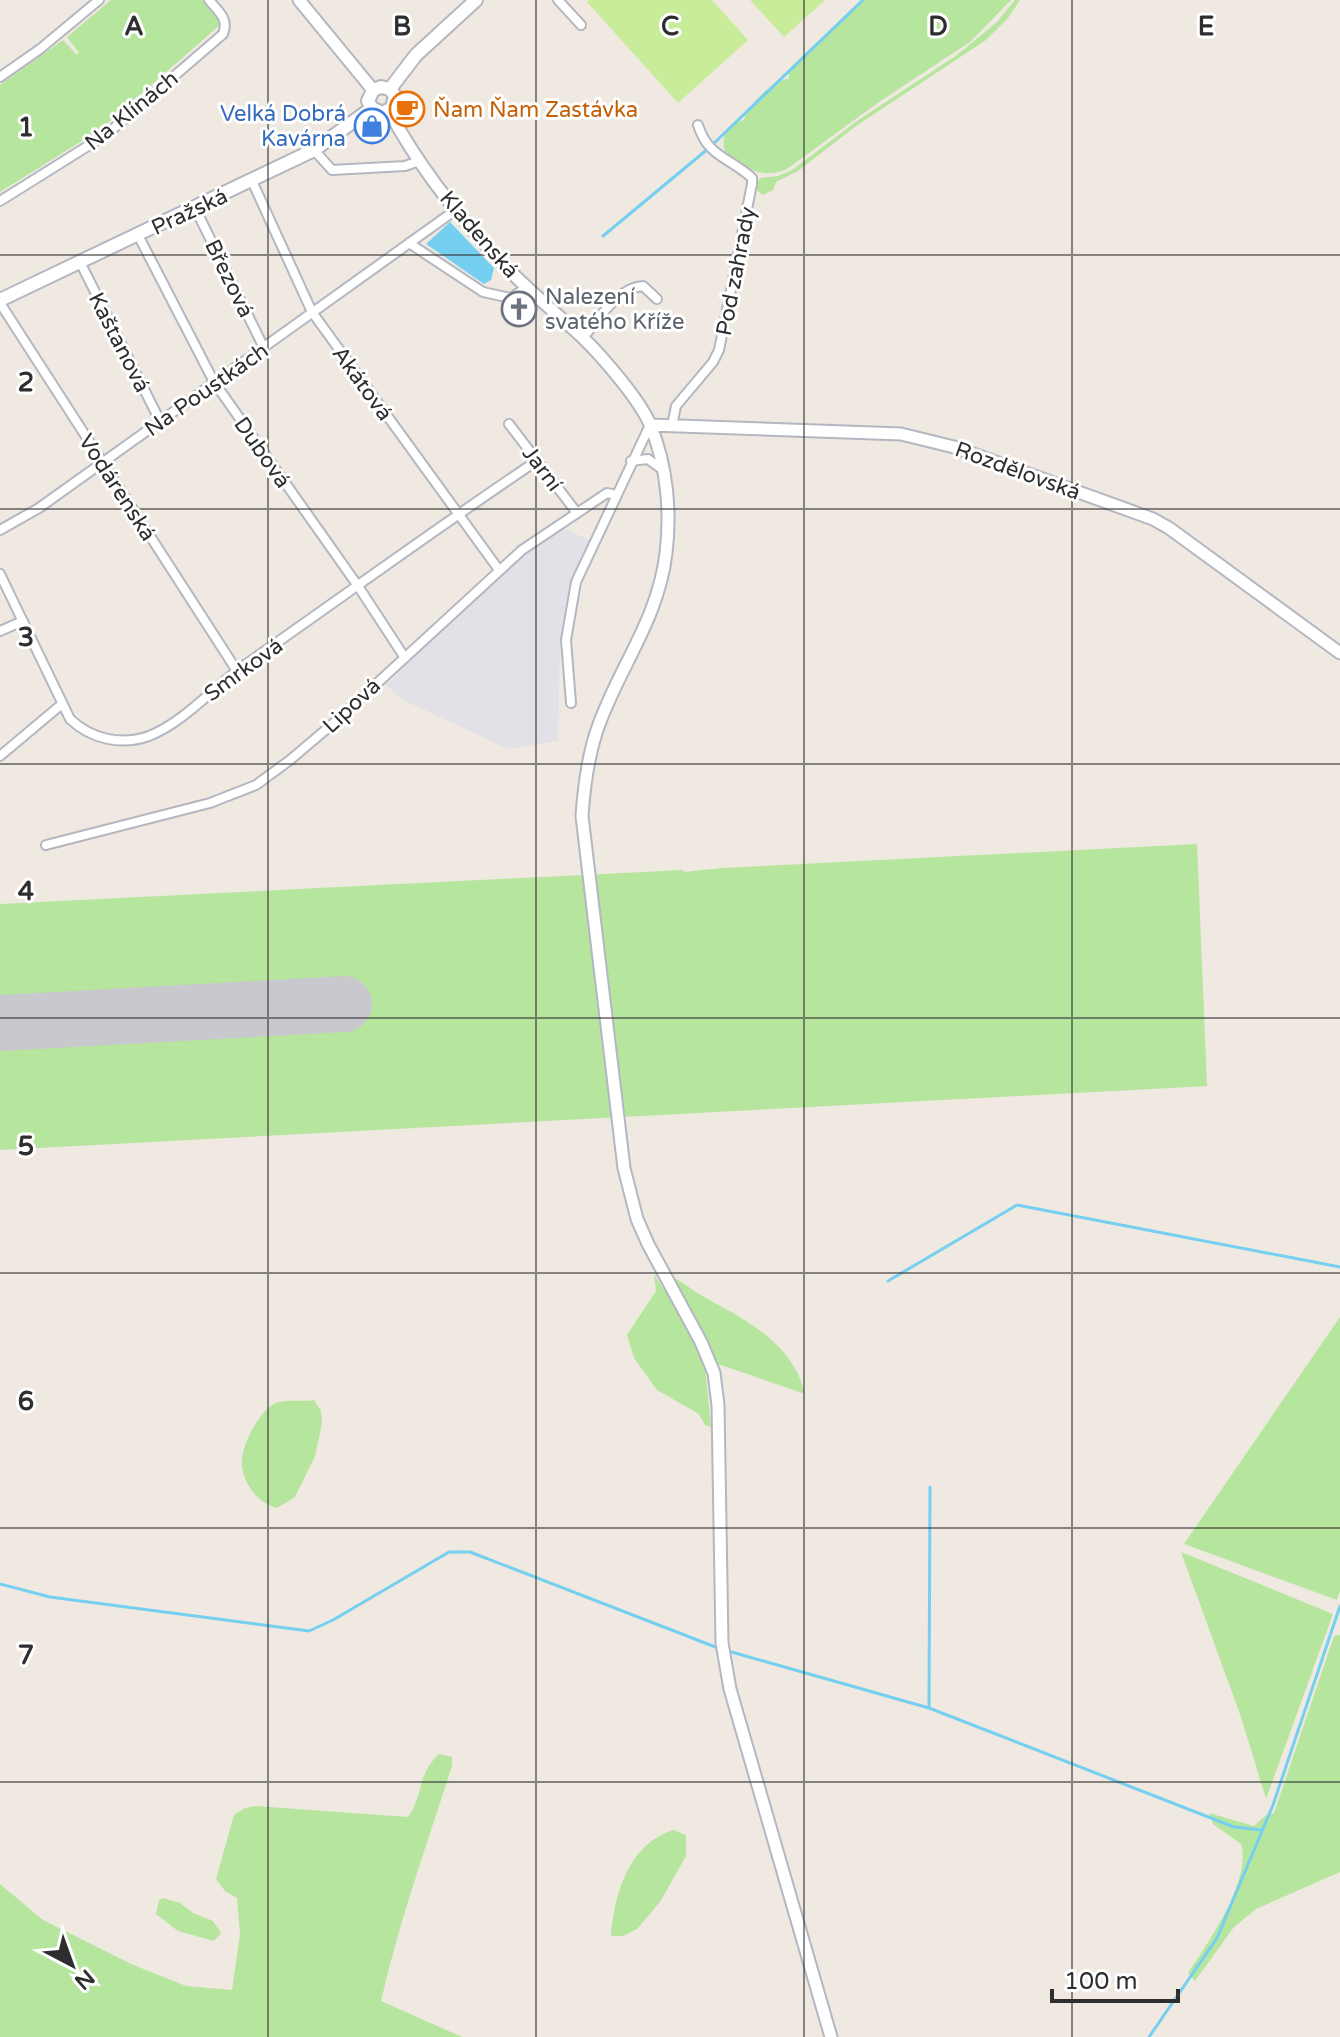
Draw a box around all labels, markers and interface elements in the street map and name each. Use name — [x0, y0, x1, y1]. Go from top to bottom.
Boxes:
text: A — [124, 11, 144, 42]
text: B — [393, 11, 411, 42]
text: C — [661, 11, 679, 42]
text: D — [928, 11, 948, 42]
text: E — [1198, 11, 1214, 42]
street label: Na Klínách — [80, 65, 183, 156]
cafe icon: Ňam Ňam Zastávka — [388, 90, 426, 128]
place label: Ňam Ňam Zastávka — [433, 96, 638, 123]
place label: Velká Dobrá Kavárna — [220, 101, 346, 152]
shop icon: Velká Dobrá Kavárna — [353, 107, 391, 145]
text: 1 — [18, 112, 34, 143]
street label: Pražská — [147, 183, 232, 241]
street label: Kladenská — [434, 186, 524, 284]
street label: Pod zahrady — [711, 204, 761, 338]
street label: Březová — [199, 235, 259, 322]
place label: Nalezení svatého Kříže — [545, 284, 684, 335]
street label: Kaštanová — [83, 288, 155, 397]
church icon: Nalezení svatého Kříže — [500, 290, 538, 328]
street label: Na Poustkách — [140, 338, 273, 442]
street label: Akátová — [327, 341, 398, 426]
text: 2 — [18, 367, 34, 398]
street label: Dubová — [228, 412, 296, 493]
street label: Vodárenská — [73, 429, 161, 546]
street label: Rozdělovská — [951, 436, 1084, 506]
street label: Jarní — [517, 441, 568, 496]
text: 3 — [18, 622, 34, 653]
street label: Smrková — [199, 633, 288, 707]
street label: Lipová — [318, 673, 386, 739]
text: 4 — [18, 876, 34, 907]
text: 5 — [18, 1131, 34, 1162]
text: 6 — [18, 1386, 34, 1417]
text: 7 — [18, 1640, 34, 1671]
north arrow — [32, 1925, 112, 2005]
scale bar — [1052, 1953, 1178, 2003]
text: N — [69, 1964, 100, 1995]
text: 100 m — [1064, 1967, 1138, 1996]

